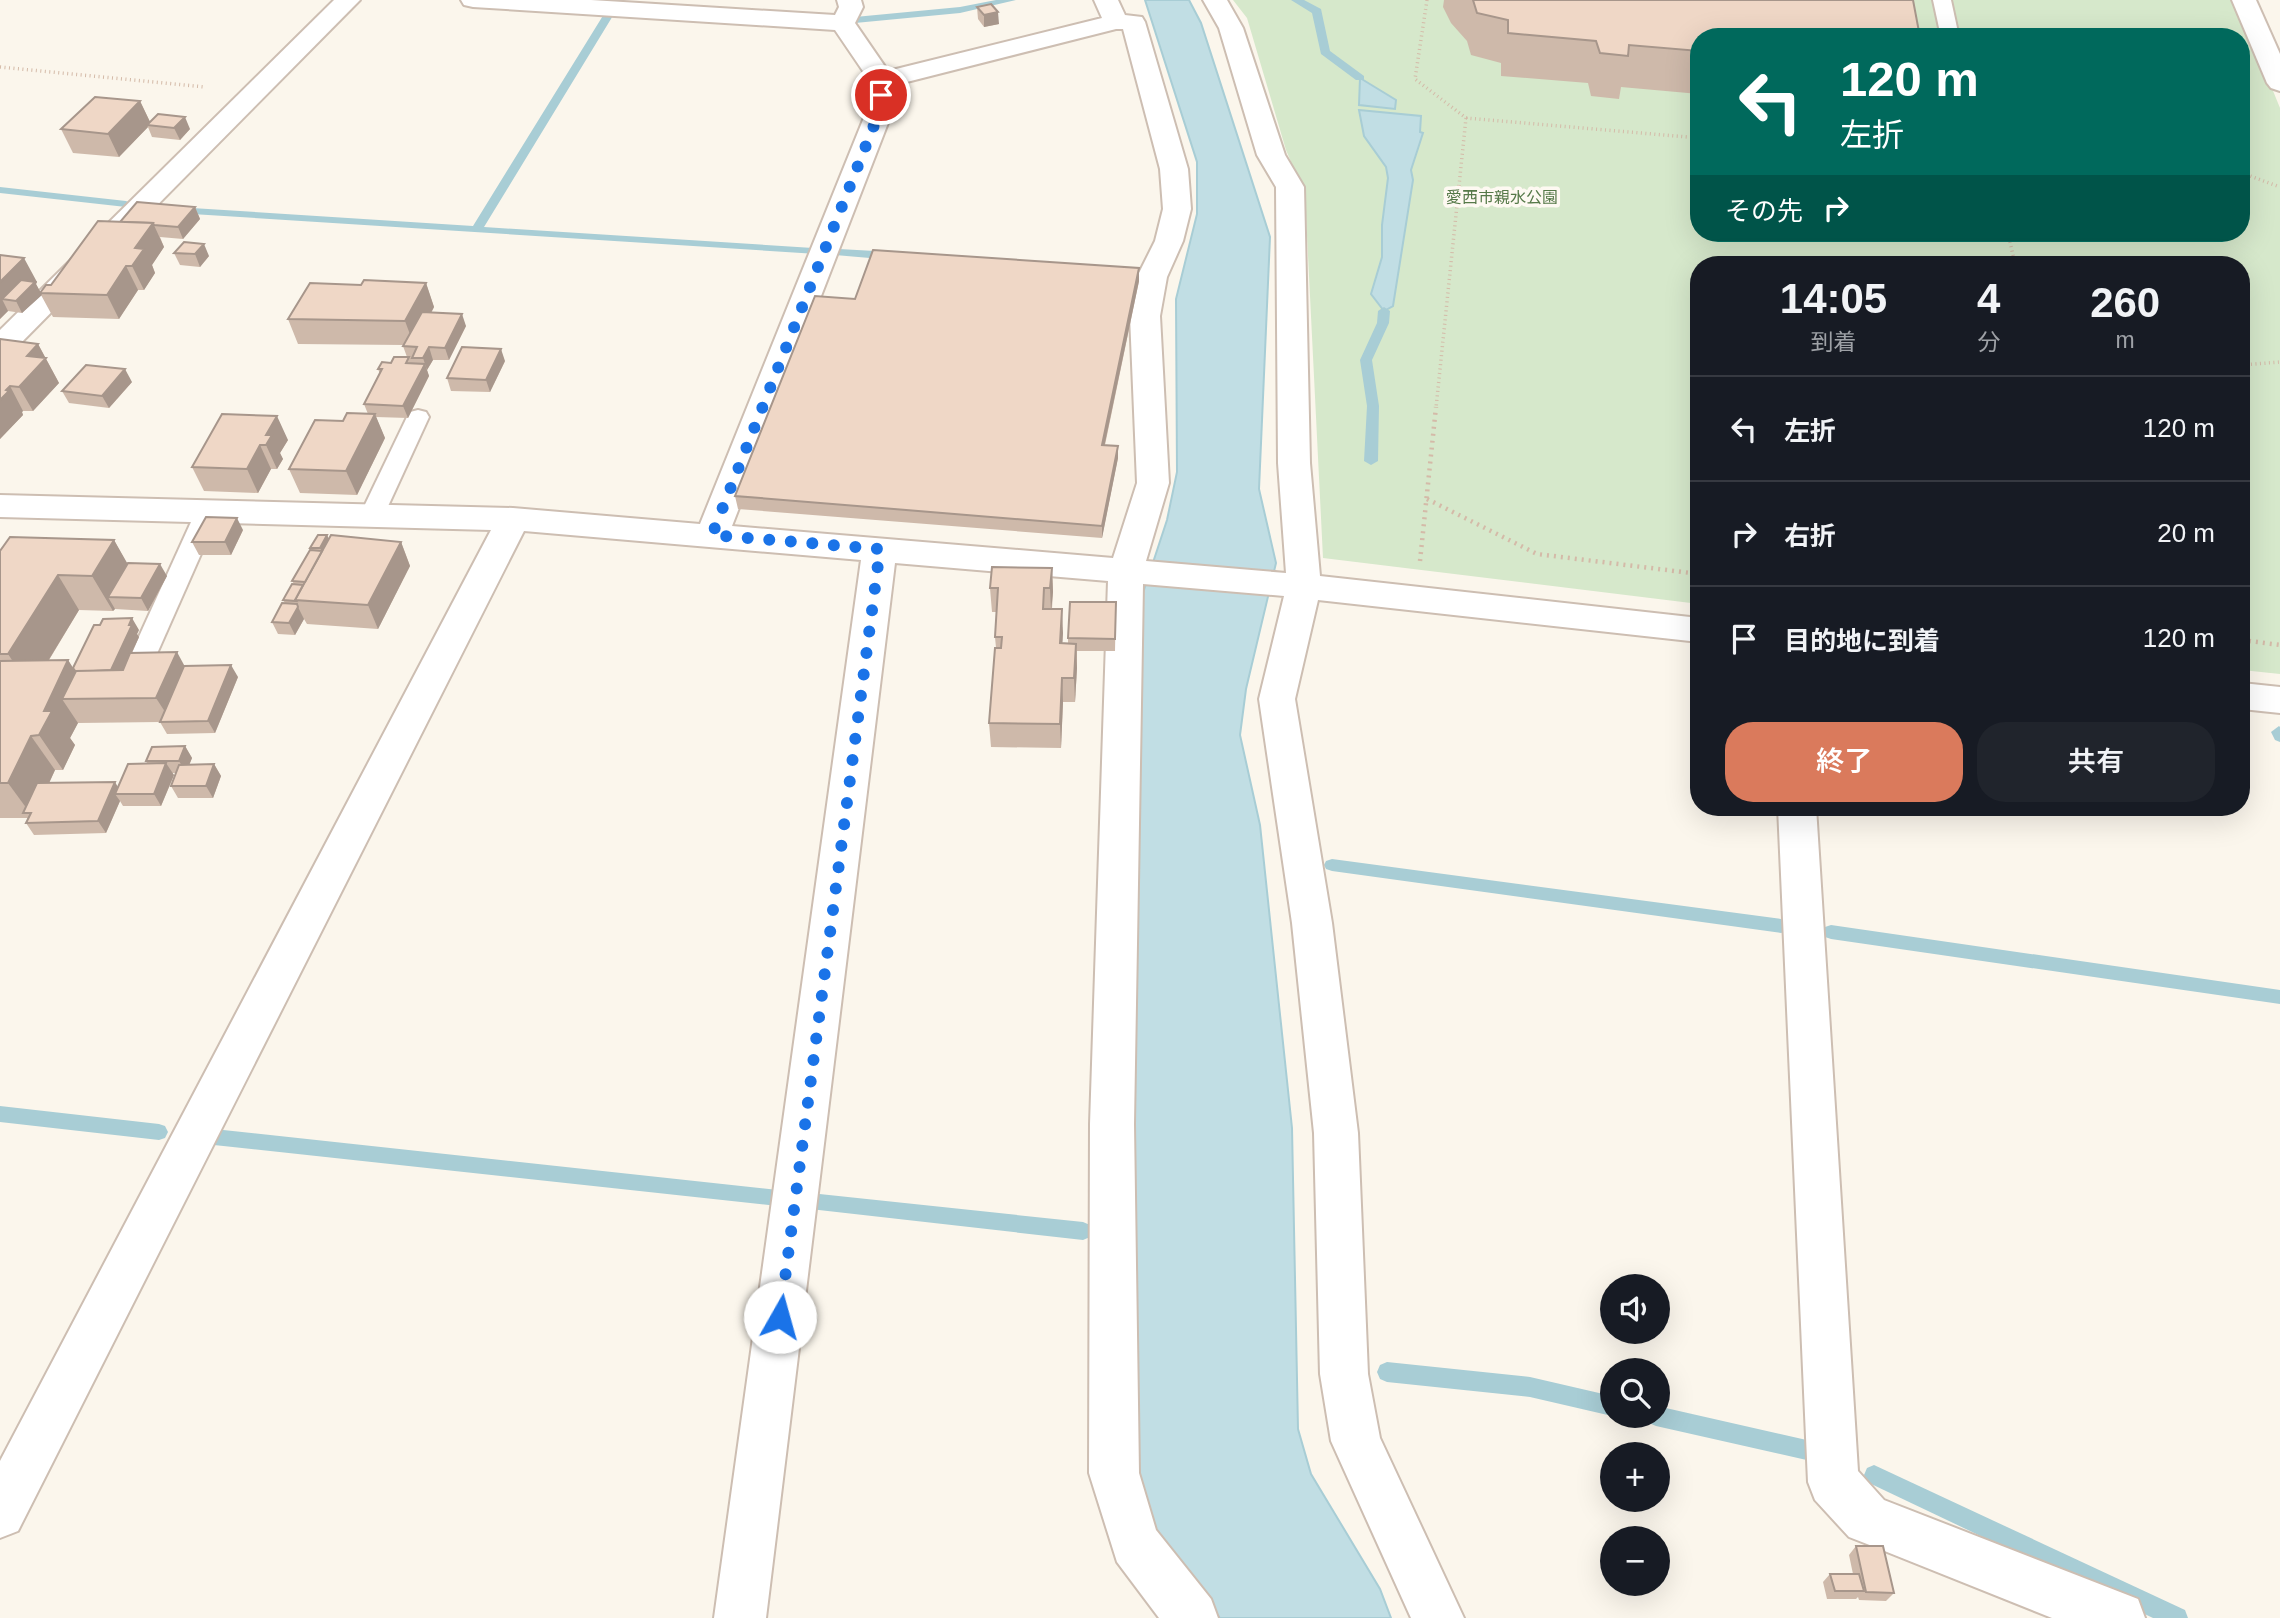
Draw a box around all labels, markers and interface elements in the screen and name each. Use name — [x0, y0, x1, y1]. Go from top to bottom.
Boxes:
text: 120 m — [1840, 52, 1979, 106]
icon: left — [1725, 56, 1816, 147]
pin — [851, 65, 911, 125]
icon: arrive — [862, 76, 900, 114]
text: 左折 — [1840, 117, 1904, 153]
park label: 愛西市親水公園 — [1446, 189, 1558, 206]
icon: right — [1817, 189, 1855, 227]
text: その先 — [1725, 196, 1803, 226]
text: 14:05 — [1780, 275, 1887, 322]
text: 4 — [1977, 275, 2000, 322]
text: 260 — [2090, 279, 2160, 326]
text: m — [2116, 327, 2135, 353]
text: 到着 — [1810, 329, 1856, 355]
text: 分 — [1977, 329, 2000, 355]
icon: left — [1725, 410, 1763, 448]
text: 120 m — [2143, 413, 2215, 443]
text: 左折 — [1784, 416, 1836, 446]
icon: right — [1725, 515, 1763, 553]
text: 20 m — [2157, 518, 2215, 548]
text: 右折 — [1784, 521, 1836, 551]
icon: arrive — [1725, 620, 1763, 658]
text: 120 m — [2143, 623, 2215, 653]
text: 目的地に到着 — [1784, 626, 1940, 656]
button: 終了 — [1725, 722, 1963, 802]
button: 共有 — [1977, 722, 2215, 802]
map controls — [1600, 1274, 1670, 1596]
button: sound — [1600, 1274, 1670, 1344]
position arrow — [743, 1280, 817, 1354]
button: search — [1600, 1358, 1670, 1428]
button: + — [1600, 1442, 1670, 1512]
button: − — [1600, 1526, 1670, 1596]

